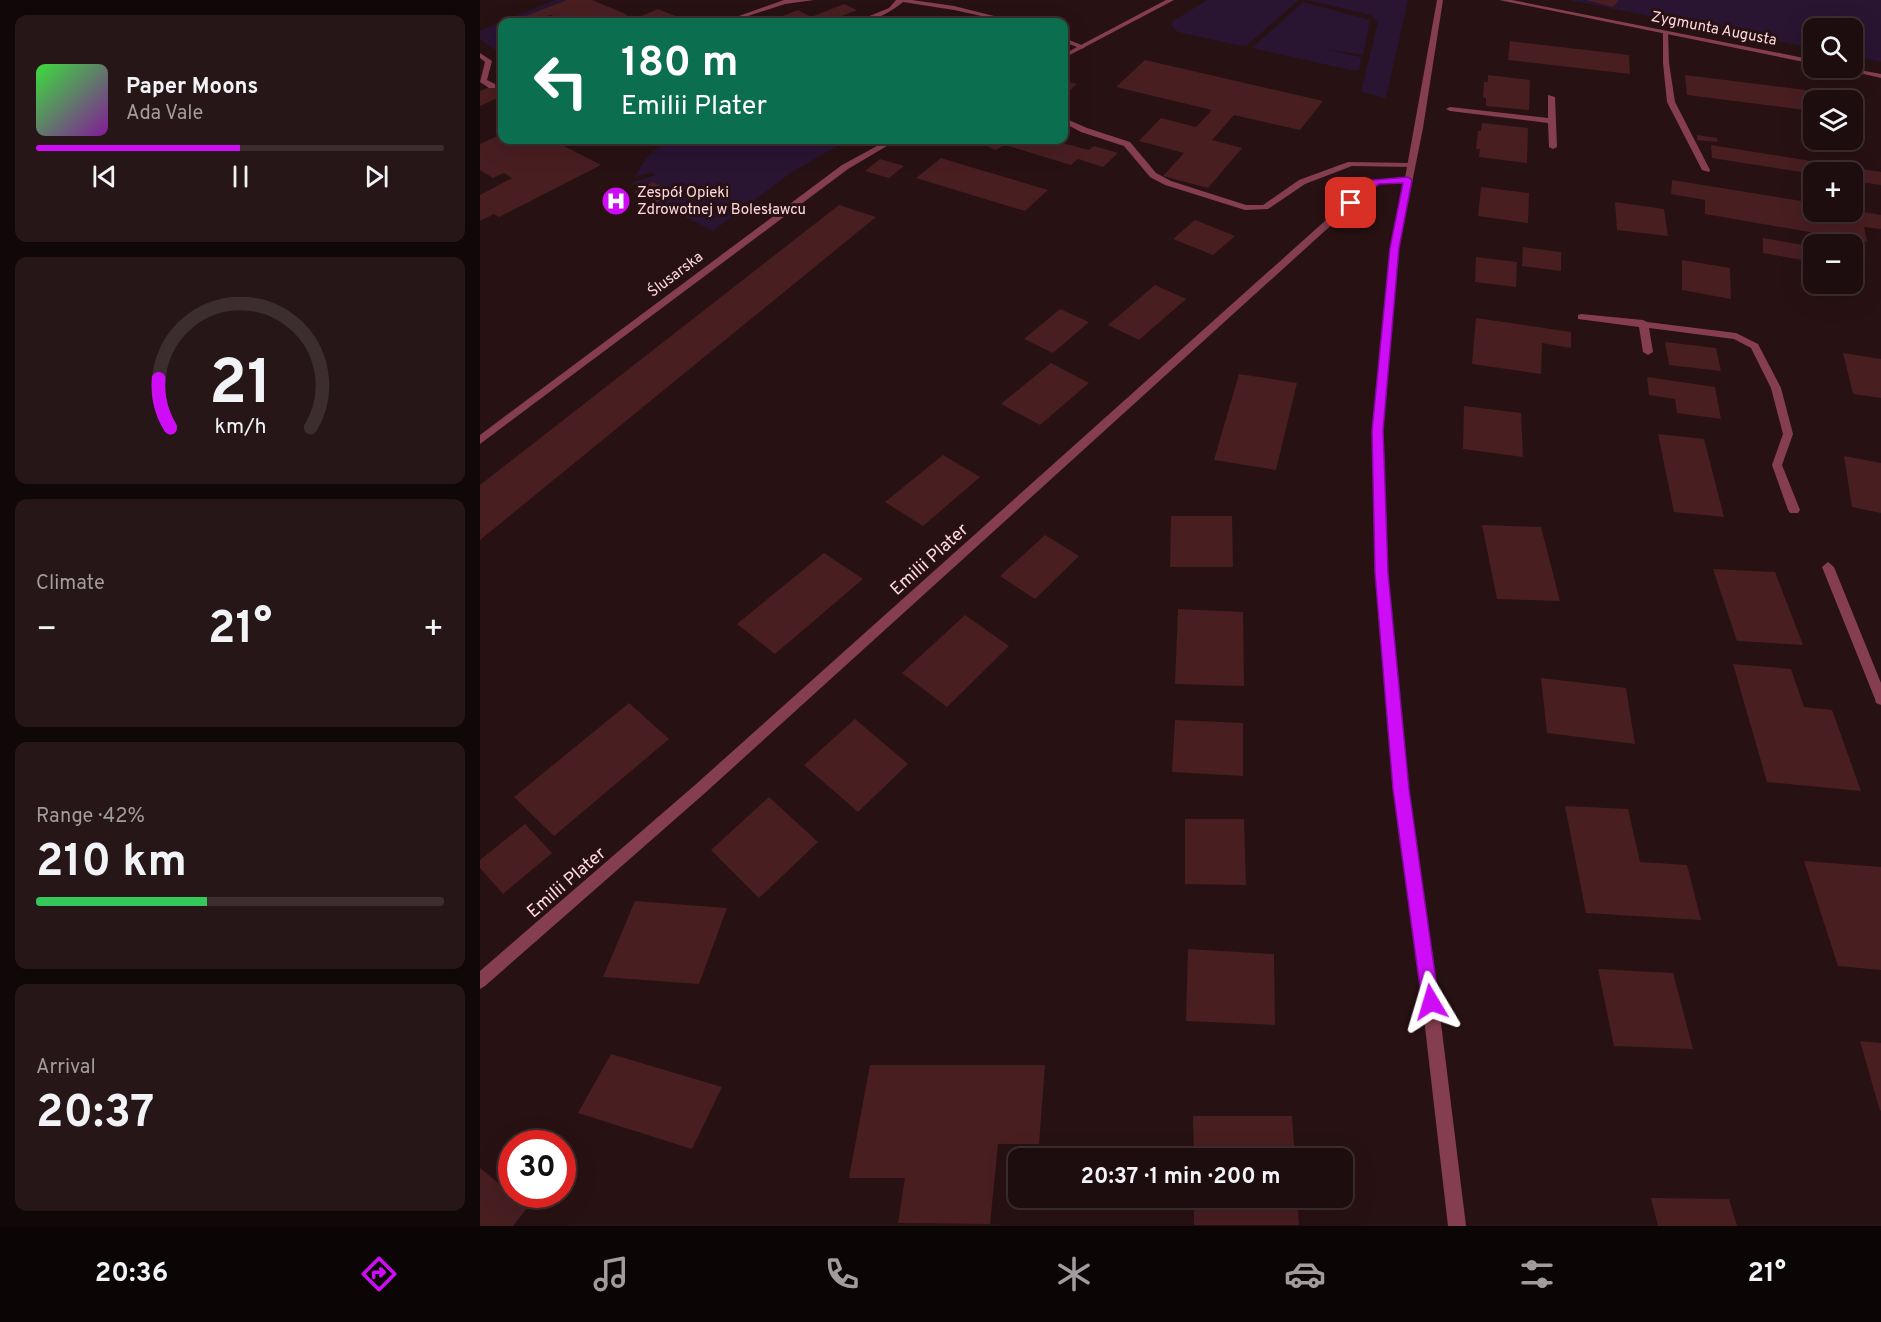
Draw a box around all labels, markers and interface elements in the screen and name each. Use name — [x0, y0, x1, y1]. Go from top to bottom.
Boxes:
street label: Zygmunta Augusta — [1649, 8, 1778, 51]
map controls — [1803, 18, 1863, 294]
button: search — [1803, 18, 1863, 78]
text: 180 m — [621, 38, 738, 91]
icon: left — [522, 42, 600, 120]
text: Paper Moons — [126, 74, 258, 101]
text: Emilii Plater — [621, 90, 767, 124]
button: layers — [1803, 90, 1863, 150]
text: Ada Vale — [126, 101, 203, 127]
icon: previous — [88, 160, 121, 193]
icon: pause — [224, 160, 257, 193]
icon: next — [360, 160, 393, 193]
button: + — [1803, 162, 1863, 222]
pin — [1325, 177, 1376, 228]
place label: Zespół Opieki Zdrowotnej w Bolesławcu — [637, 184, 806, 220]
hospital icon: Zespół Opieki Zdrowotnej w Bolesławcu — [600, 185, 632, 217]
icon: arrive — [1334, 186, 1367, 219]
button: − — [1803, 234, 1863, 294]
street label: Ślusarska — [643, 247, 707, 302]
text: 21 — [208, 347, 272, 426]
text: km/h — [214, 414, 266, 441]
street label: Emilii Plater — [886, 519, 974, 601]
text: Climate — [36, 571, 105, 597]
text: 21° — [208, 602, 272, 659]
text: − — [36, 610, 57, 652]
text: + — [423, 610, 444, 652]
text: Range · 42% — [36, 804, 145, 830]
text: 210 km — [36, 835, 187, 892]
street label: Emilii Plater — [523, 843, 611, 924]
position arrow — [1399, 970, 1463, 1034]
text: Arrival — [36, 1055, 96, 1081]
text: 20:37 — [36, 1086, 154, 1143]
speed limit sign: 30 — [498, 1130, 576, 1208]
text: 20:37 · 1 min · 200 m — [1080, 1164, 1281, 1191]
icon: directions — [358, 1253, 400, 1295]
icon: music — [590, 1253, 632, 1295]
icon: phone — [821, 1253, 863, 1295]
icon: climate — [1053, 1253, 1095, 1295]
icon: car — [1284, 1253, 1326, 1295]
icon: filters — [1516, 1253, 1558, 1295]
text: 20:36 — [95, 1257, 168, 1291]
text: 21° — [1748, 1257, 1786, 1291]

